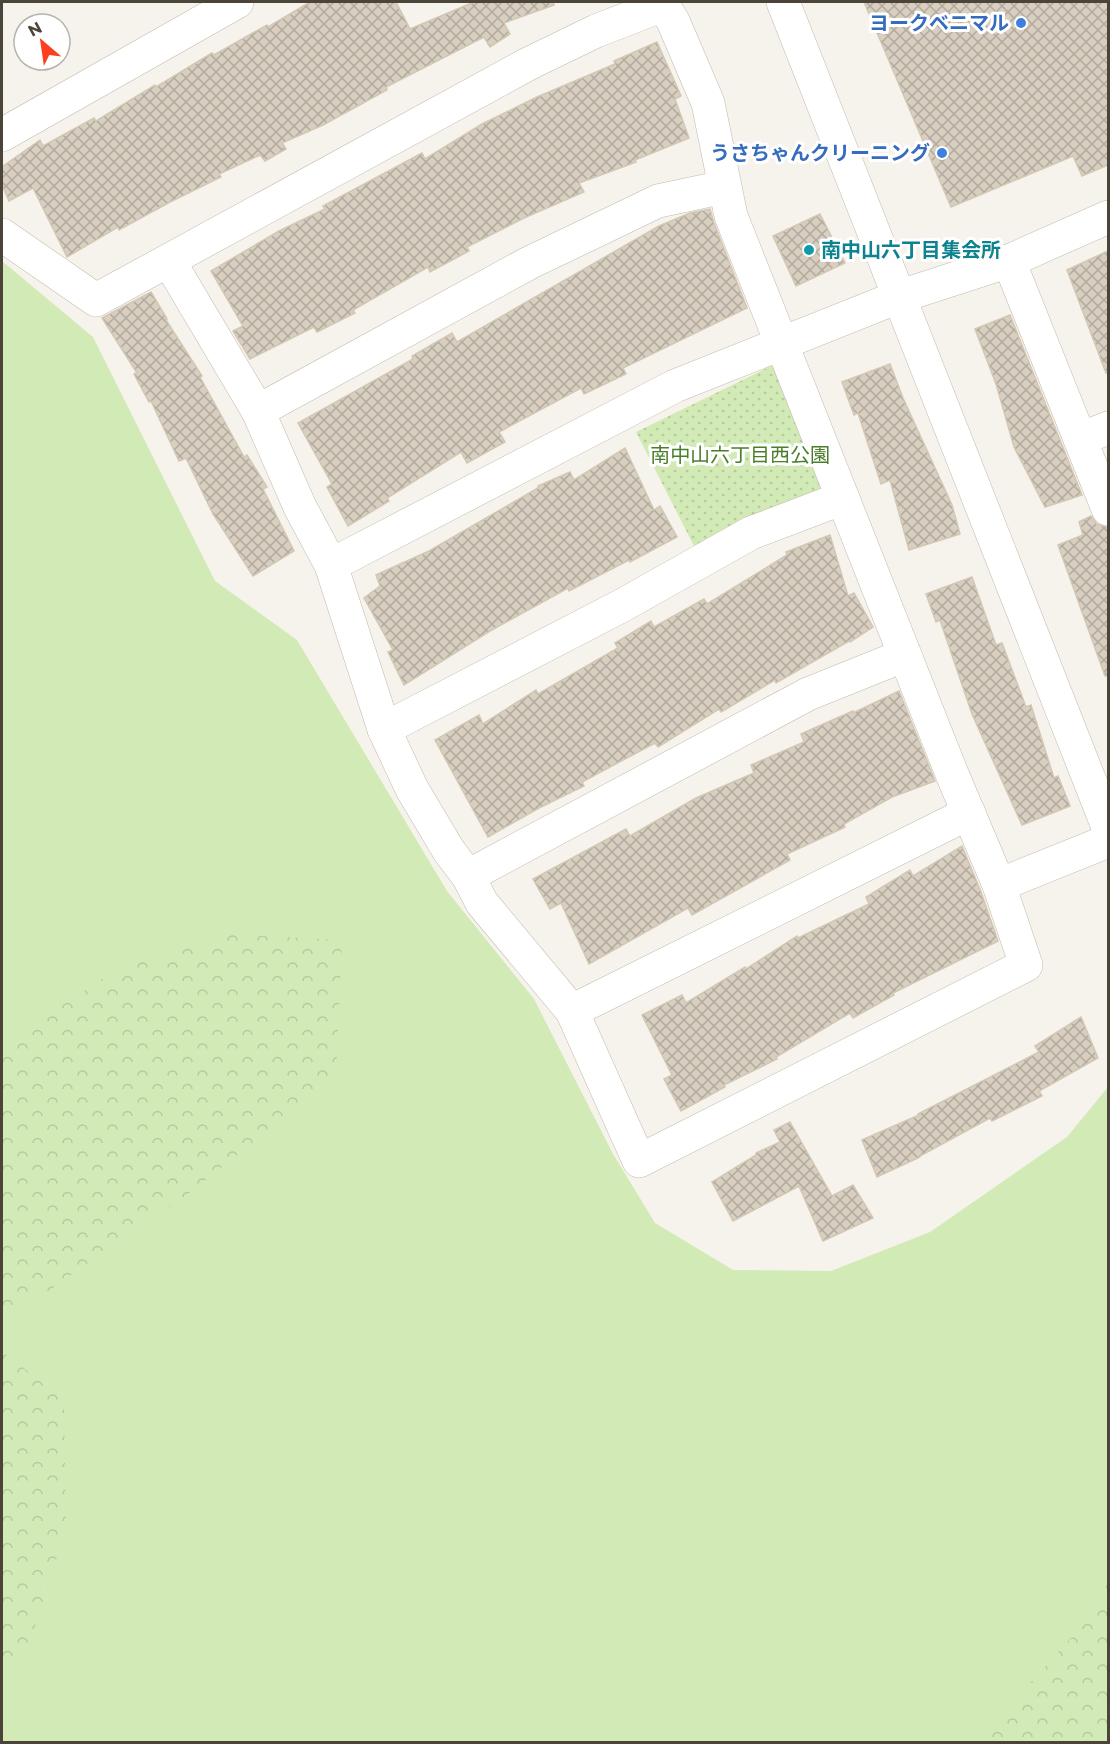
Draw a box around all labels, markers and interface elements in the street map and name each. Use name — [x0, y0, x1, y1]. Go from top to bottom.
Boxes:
place label: ヨークベニマル — [869, 11, 1009, 35]
north arrow — [12, 12, 72, 72]
marker: ヨークベニマル — [1014, 16, 1028, 30]
text: N — [25, 18, 45, 41]
place label: うさちゃんクリーニング — [710, 141, 930, 165]
marker: うさちゃんクリーニング — [935, 146, 949, 160]
place label: 南中山六丁目集会所 — [821, 238, 1001, 262]
marker: 南中山六丁目集会所 — [802, 243, 816, 257]
park label: 南中山六丁目西公園 — [650, 443, 830, 467]

